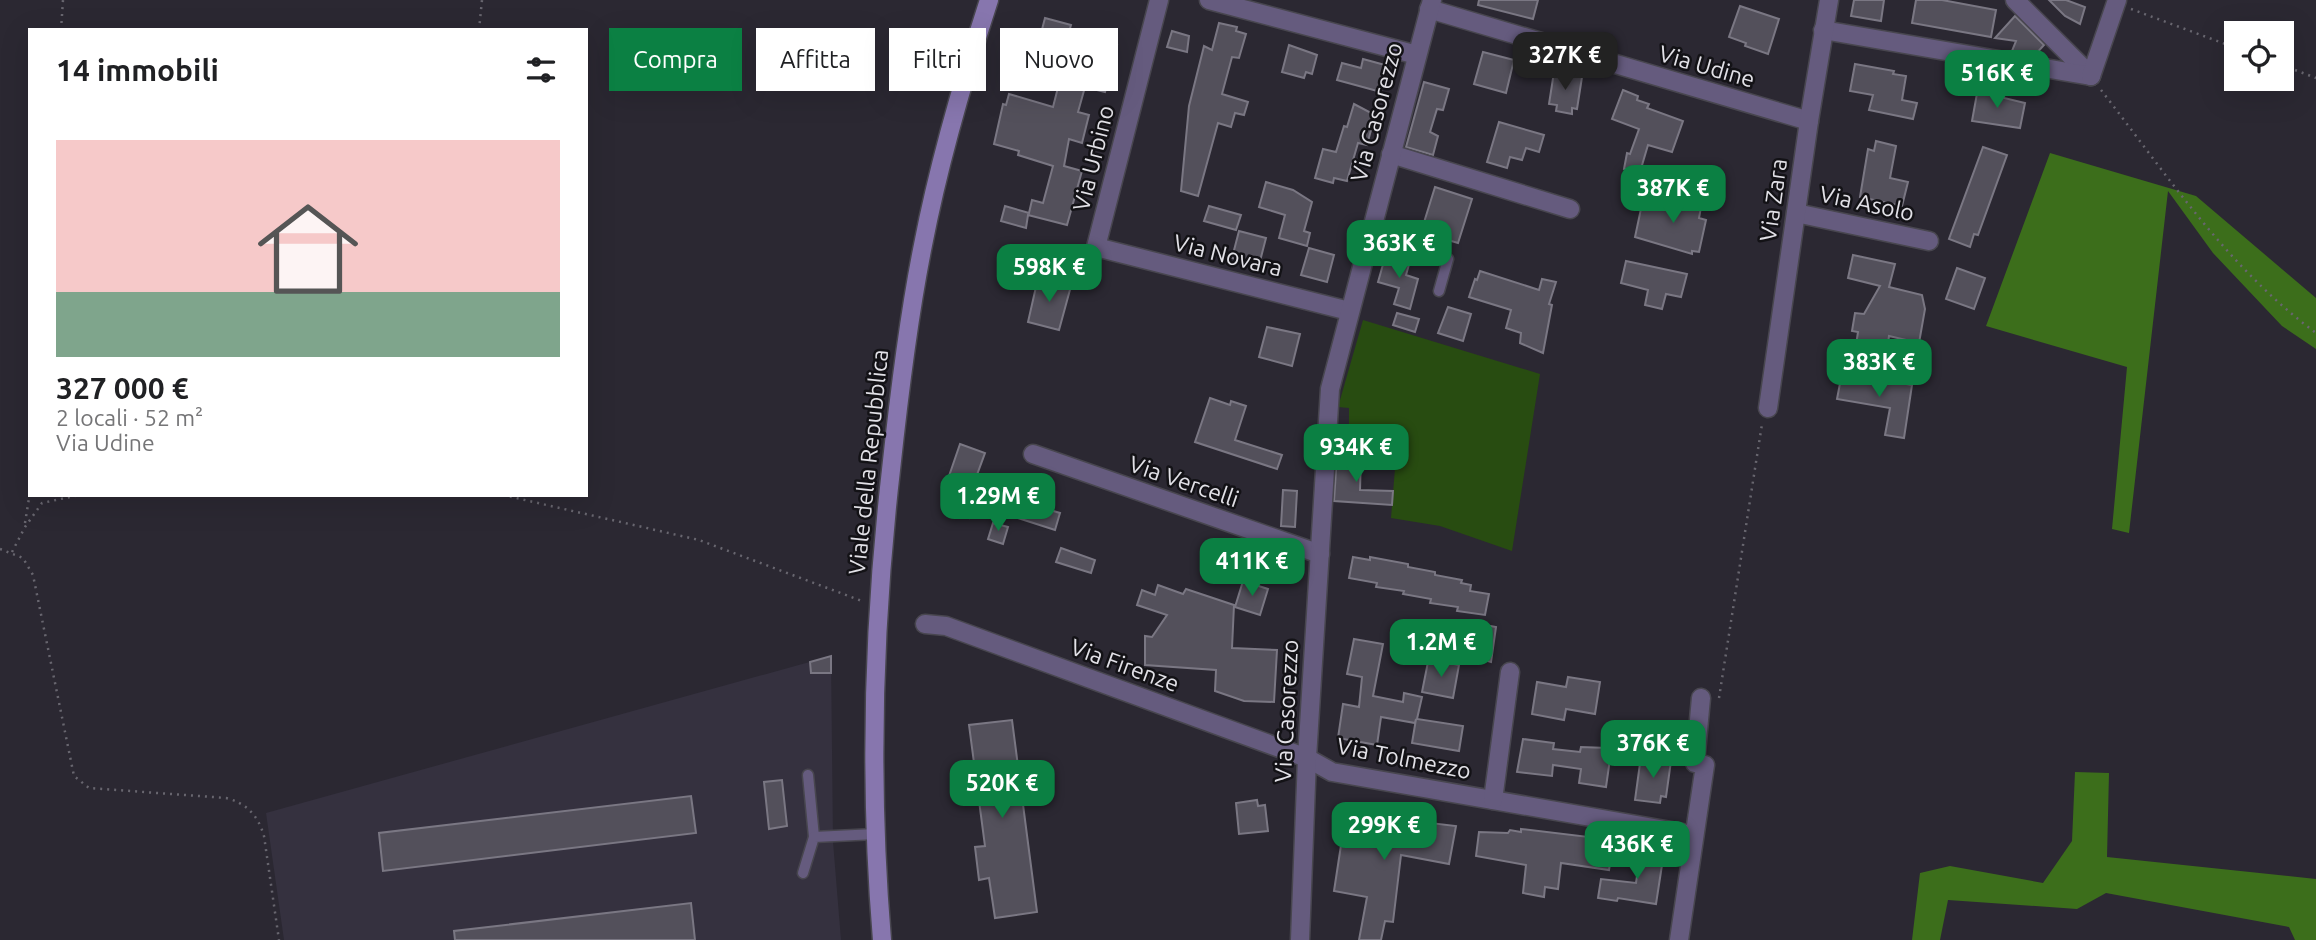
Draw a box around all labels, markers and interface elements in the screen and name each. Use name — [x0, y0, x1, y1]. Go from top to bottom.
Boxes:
map controls — [2224, 21, 2294, 91]
button: locate — [2224, 21, 2294, 91]
chip: Compra — [609, 28, 742, 91]
chip: Affitta — [756, 28, 875, 91]
chip: Filtri — [889, 28, 986, 91]
chip: Nuovo — [1000, 28, 1118, 91]
pin: 327K € — [1508, 32, 1622, 92]
street label: Via Casorezzo — [1345, 40, 1407, 184]
street label: Via Udine — [1656, 40, 1758, 92]
text: 327K € — [1529, 42, 1601, 67]
pin: 516K € — [1940, 50, 2054, 110]
icon: filters — [522, 51, 560, 89]
text: 14 immobili — [56, 53, 219, 87]
text: 516K € — [1961, 60, 2033, 85]
street label: Via Urbino — [1068, 103, 1118, 213]
street label: Via Zara — [1755, 157, 1791, 243]
pin: 387K € — [1616, 166, 1730, 225]
text: 387K € — [1637, 175, 1709, 200]
street label: Via Asolo — [1817, 181, 1917, 225]
icon: home — [245, 186, 371, 312]
pin: 363K € — [1342, 220, 1456, 280]
street label: Via Novara — [1171, 229, 1285, 281]
text: 363K € — [1363, 230, 1435, 255]
pin: 598K € — [992, 244, 1106, 304]
text: 598K € — [1013, 254, 1085, 279]
pin: 383K € — [1822, 340, 1936, 399]
street label: Viale della Repubblica — [844, 348, 892, 576]
text: 383K € — [1843, 349, 1915, 374]
text: 327 000 € — [56, 371, 189, 405]
text: 2 locali · 52 m² — [56, 405, 203, 430]
pin: 934K € — [1299, 424, 1413, 484]
text: Via Udine — [56, 430, 155, 455]
text: 934K € — [1320, 434, 1392, 459]
street label: Via Vercelli — [1126, 451, 1242, 511]
pin: 1.29M € — [933, 474, 1063, 533]
text: 1.29M € — [956, 483, 1040, 508]
pin: 411K € — [1195, 538, 1309, 598]
text: 411K € — [1216, 548, 1288, 573]
pin: 1.2M € — [1384, 620, 1498, 679]
text: 1.2M € — [1406, 629, 1476, 654]
street label: Via Firenze — [1067, 634, 1183, 696]
street label: Via Casorezzo — [1270, 639, 1302, 783]
pin: 376K € — [1596, 720, 1710, 780]
text: 376K € — [1617, 730, 1689, 755]
street label: Via Tolmezzo — [1335, 733, 1473, 783]
pin: 520K € — [945, 760, 1059, 820]
text: 520K € — [966, 770, 1038, 795]
pin: 299K € — [1327, 802, 1441, 862]
text: 299K € — [1348, 812, 1420, 837]
pin: 436K € — [1580, 822, 1694, 881]
text: 436K € — [1601, 831, 1673, 856]

